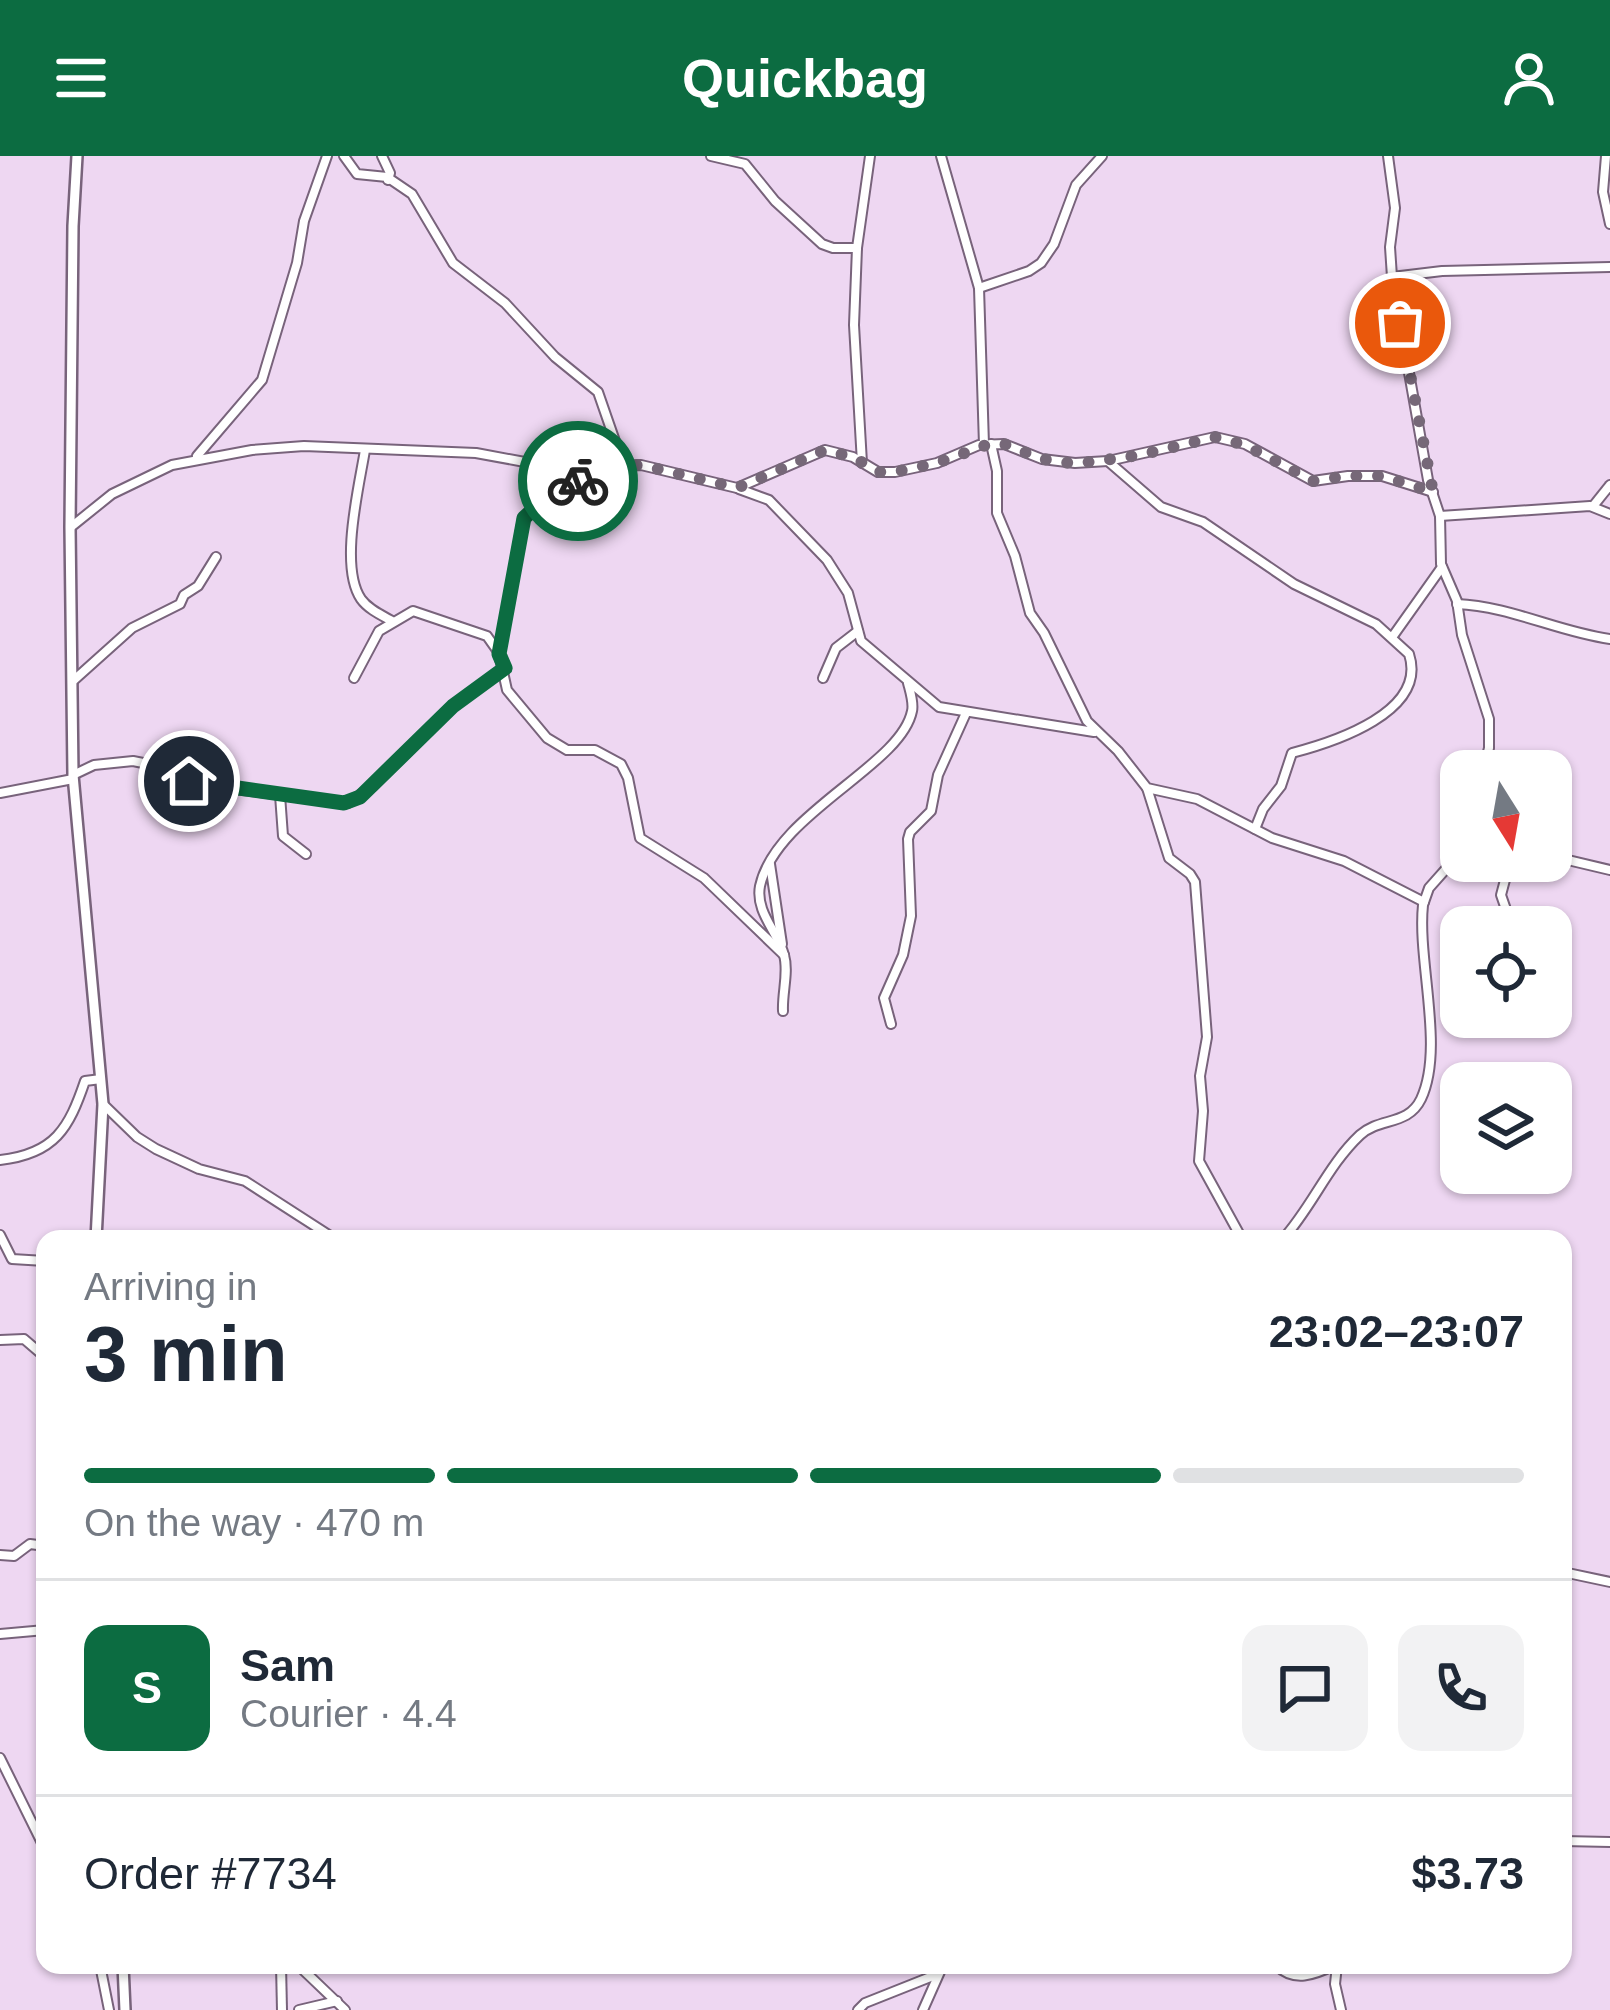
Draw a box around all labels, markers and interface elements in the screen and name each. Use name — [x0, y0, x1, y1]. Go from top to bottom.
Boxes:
icon: menu — [48, 45, 114, 111]
icon: person — [1496, 45, 1562, 111]
text: Quickbag — [682, 48, 928, 108]
pin — [1349, 272, 1451, 374]
icon: bag — [1367, 290, 1433, 356]
courier — [518, 421, 638, 541]
icon: bike — [545, 448, 611, 514]
pin — [138, 730, 240, 832]
icon: home — [156, 748, 222, 814]
north arrow — [1440, 750, 1572, 882]
map controls — [1440, 750, 1572, 1194]
button: locate — [1440, 906, 1572, 1038]
button: layers — [1440, 1062, 1572, 1194]
text: Arriving in — [84, 1265, 257, 1308]
text: 23:02–23:07 — [1269, 1306, 1524, 1357]
text: 3 min — [84, 1310, 288, 1398]
text: On the way · 470 m — [84, 1501, 424, 1544]
button: chat — [1242, 1625, 1368, 1751]
button: phone — [1398, 1625, 1524, 1751]
text: Sam — [240, 1640, 335, 1691]
text: S — [132, 1662, 162, 1713]
text: Courier · 4.4 — [240, 1692, 457, 1735]
text: Order #7734 — [84, 1848, 337, 1899]
text: $3.73 — [1411, 1848, 1524, 1899]

